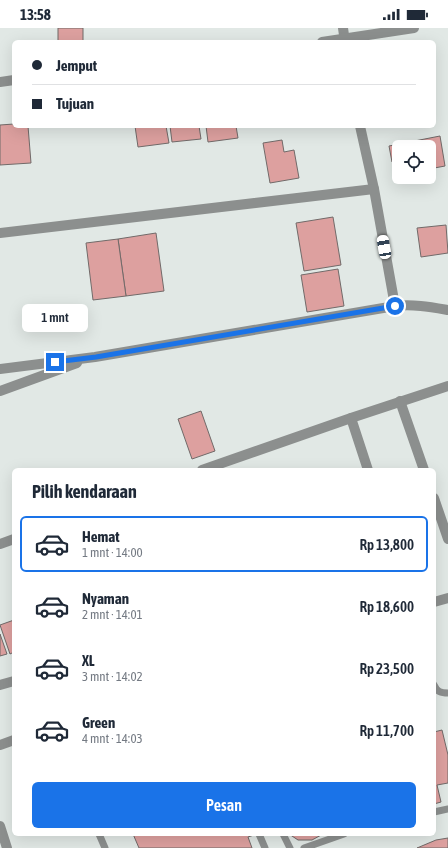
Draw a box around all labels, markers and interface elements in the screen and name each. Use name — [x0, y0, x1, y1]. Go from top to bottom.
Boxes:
text: 13:58 — [20, 6, 51, 23]
text: Jemput — [56, 57, 97, 74]
text: Tujuan — [56, 95, 94, 112]
map controls — [392, 140, 436, 184]
button: locate — [392, 140, 436, 184]
car — [376, 234, 392, 260]
route start — [386, 297, 404, 315]
callout: 1 mnt — [22, 304, 88, 332]
text: 1 mnt — [41, 310, 69, 325]
route end — [46, 353, 64, 371]
text: Pilih kendaraan — [32, 481, 137, 502]
icon: car — [34, 526, 70, 562]
text: Hemat — [82, 528, 120, 545]
text: Rp 13,800 — [359, 536, 414, 553]
text: 1 mnt · 14:00 — [82, 545, 143, 560]
icon: car — [34, 588, 70, 624]
text: Nyaman — [82, 590, 129, 607]
text: Rp 18,600 — [359, 598, 414, 615]
text: 2 mnt · 14:01 — [82, 607, 143, 622]
icon: car — [34, 650, 70, 686]
text: XL — [82, 652, 95, 669]
text: Rp 23,500 — [359, 660, 414, 677]
text: 3 mnt · 14:02 — [82, 669, 143, 684]
icon: car — [34, 712, 70, 748]
text: Green — [82, 714, 115, 731]
text: Rp 11,700 — [359, 722, 414, 739]
text: 4 mnt · 14:03 — [82, 731, 143, 746]
button: Pesan — [32, 782, 416, 828]

